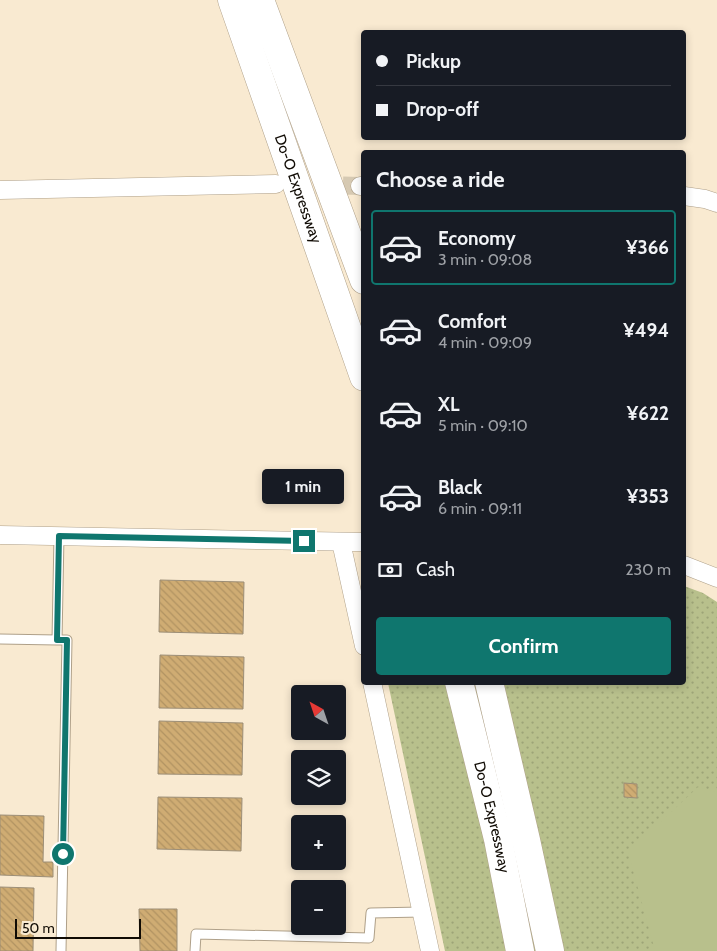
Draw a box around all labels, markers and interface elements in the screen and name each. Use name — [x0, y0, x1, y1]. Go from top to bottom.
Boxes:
text: Pickup — [406, 50, 461, 73]
text: Drop-off — [406, 98, 479, 121]
street label: Do-O Expressway — [271, 132, 326, 246]
text: Choose a ride — [376, 166, 505, 193]
icon: car — [378, 225, 423, 270]
text: Economy — [438, 227, 516, 250]
text: ¥366 — [626, 236, 669, 259]
text: 3 min · 09:08 — [438, 250, 532, 269]
icon: car — [378, 308, 423, 353]
text: Comfort — [438, 310, 507, 333]
text: ¥494 — [623, 319, 669, 342]
text: 4 min · 09:09 — [438, 333, 532, 352]
icon: car — [378, 391, 423, 436]
text: XL — [438, 393, 459, 416]
text: ¥622 — [627, 402, 669, 425]
text: 5 min · 09:10 — [438, 416, 528, 435]
callout: 1 min — [263, 468, 345, 504]
icon: car — [378, 474, 423, 519]
text: Black — [438, 476, 482, 499]
text: 1 min — [285, 477, 321, 496]
text: ¥353 — [627, 485, 669, 508]
text: 6 min · 09:11 — [438, 499, 522, 518]
route end — [293, 530, 315, 552]
icon: cash — [376, 556, 404, 584]
text: Cash — [416, 558, 455, 581]
text: 230 m — [625, 560, 671, 579]
button: Confirm — [376, 617, 671, 675]
north arrow — [291, 685, 346, 740]
map controls — [291, 685, 346, 935]
button: layers — [291, 750, 346, 805]
street label: Do-O Expressway — [470, 759, 514, 875]
button: + — [291, 815, 346, 870]
route start — [52, 843, 74, 865]
button: − — [291, 880, 346, 935]
scale bar — [15, 916, 141, 939]
text: 50 m — [22, 919, 55, 937]

